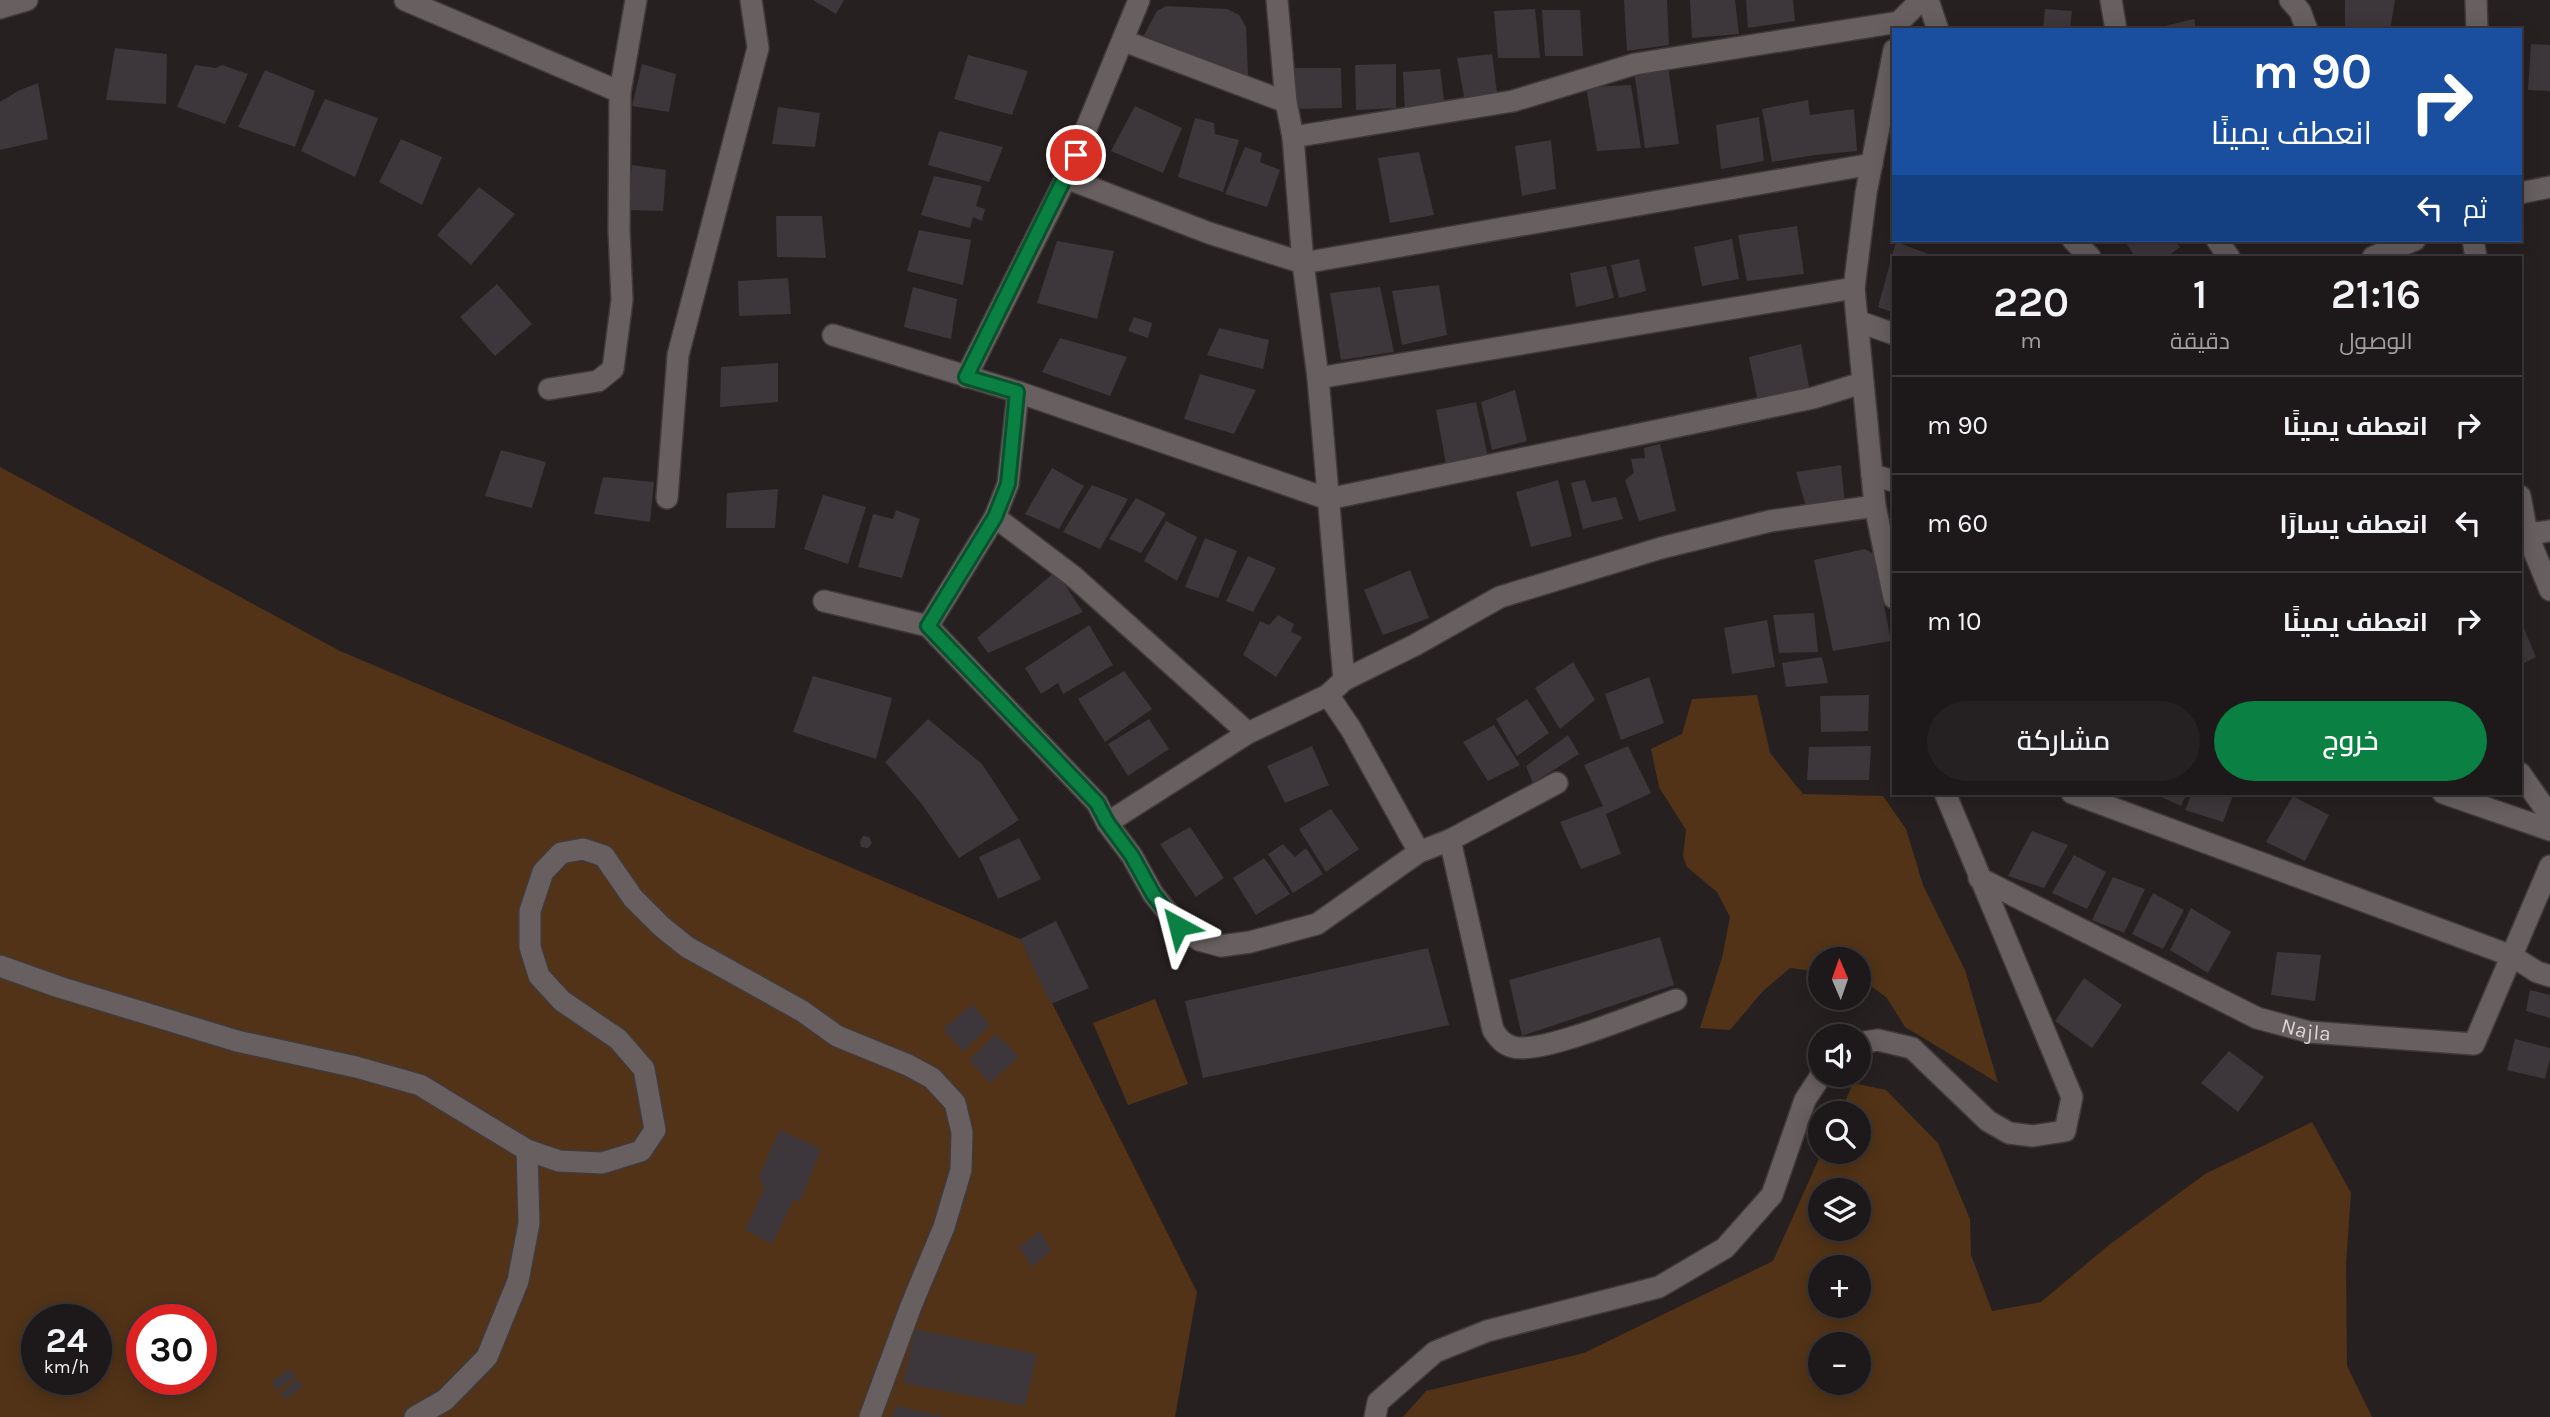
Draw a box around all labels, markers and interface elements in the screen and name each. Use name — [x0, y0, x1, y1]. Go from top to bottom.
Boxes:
text: 90 m — [2252, 43, 2372, 100]
icon: right — [2396, 56, 2487, 147]
text: انعطف يمينًا — [2211, 115, 2372, 152]
pin — [1046, 125, 1106, 185]
icon: arrive — [1057, 136, 1095, 174]
icon: left — [2411, 189, 2449, 227]
text: ثم — [2463, 194, 2487, 225]
text: 1 — [2193, 269, 2207, 319]
text: 21:16 — [2331, 269, 2421, 319]
text: 220 — [1993, 277, 2069, 327]
text: m — [2020, 327, 2042, 354]
text: دقيقة — [2170, 328, 2230, 355]
text: الوصول — [2339, 328, 2413, 355]
icon: right — [2449, 406, 2487, 444]
text: 90 m — [1927, 410, 1988, 441]
text: انعطف يمينًا — [2283, 411, 2428, 442]
icon: left — [2449, 504, 2487, 542]
text: 60 m — [1927, 508, 1988, 539]
text: انعطف يسارًا — [2280, 509, 2428, 540]
icon: right — [2449, 602, 2487, 640]
text: 10 m — [1927, 606, 1982, 637]
text: انعطف يمينًا — [2283, 607, 2428, 638]
button: مشاركة — [1927, 701, 2200, 781]
button: خروج — [2214, 701, 2487, 781]
position arrow — [1141, 889, 1215, 963]
north arrow — [1808, 947, 1871, 1010]
map controls — [1808, 947, 1871, 1395]
street label: Najla — [2279, 1013, 2332, 1046]
button: sound — [1808, 1024, 1871, 1087]
button: search — [1808, 1101, 1871, 1164]
button: layers — [1808, 1178, 1871, 1241]
button: + — [1808, 1255, 1871, 1318]
speed limit sign: 30 — [126, 1304, 217, 1395]
text: 24 — [46, 1320, 88, 1361]
button: − — [1808, 1332, 1871, 1395]
text: km/h — [44, 1356, 89, 1378]

